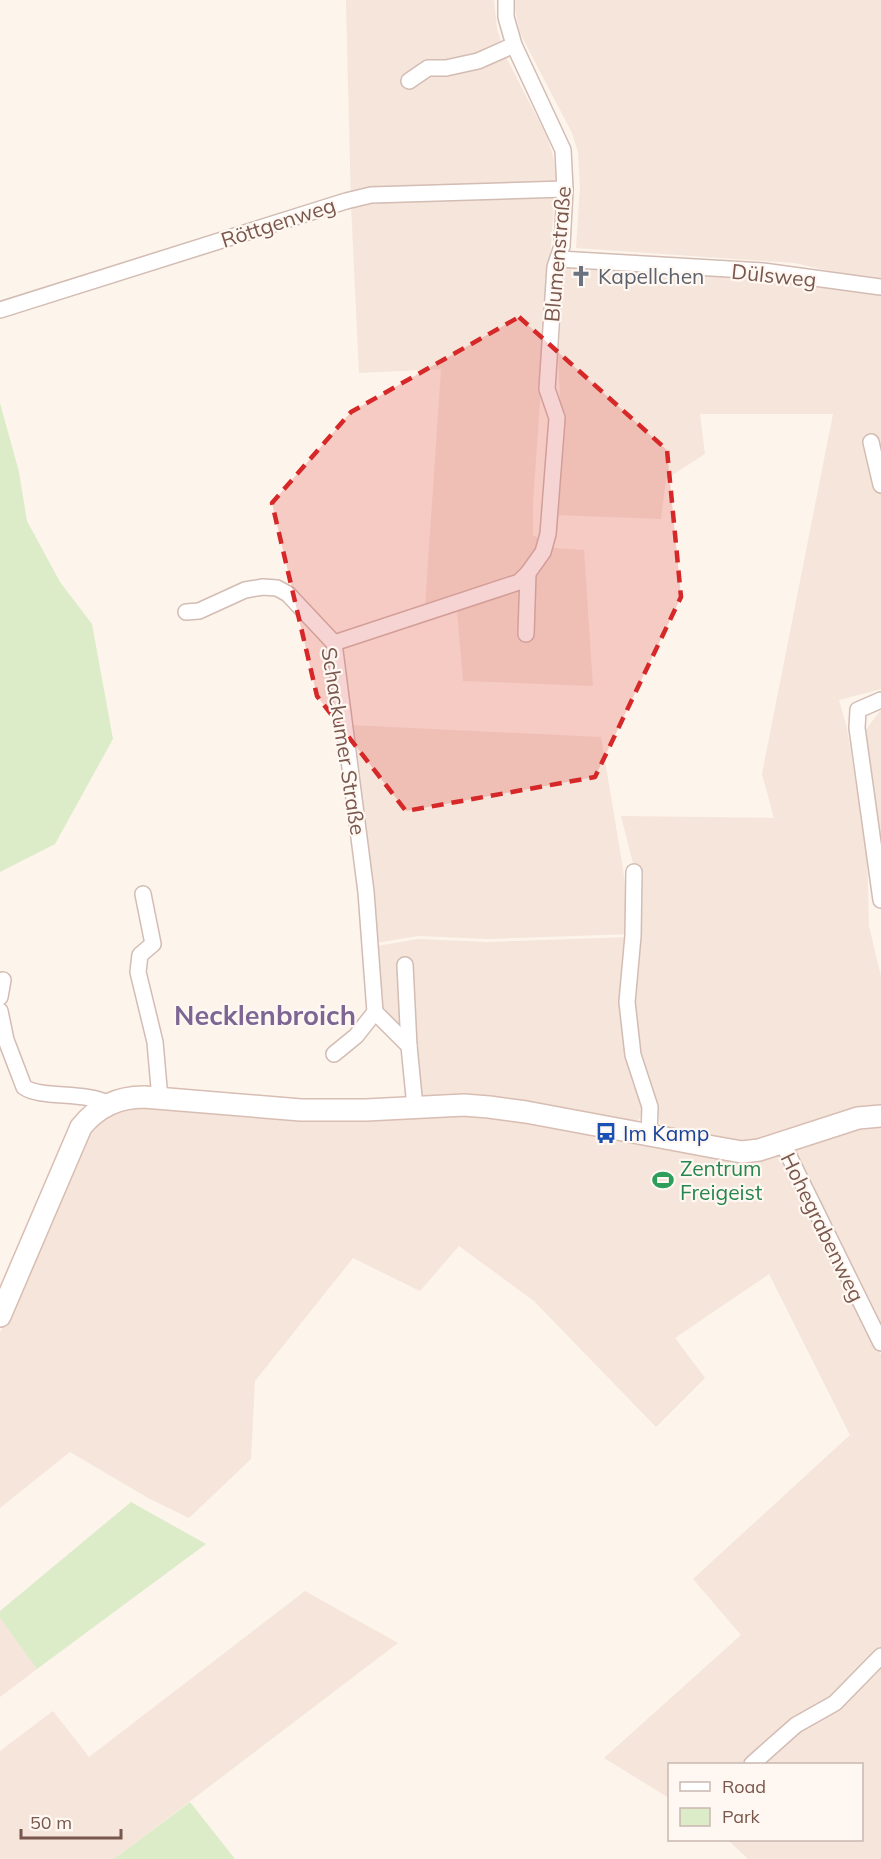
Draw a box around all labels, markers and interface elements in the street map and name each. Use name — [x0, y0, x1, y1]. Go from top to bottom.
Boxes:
street label: Blumenstraße — [538, 185, 576, 323]
street label: Röttgenweg — [217, 191, 339, 253]
street label: Dülsweg — [730, 258, 818, 292]
place label: Kapellchen — [598, 263, 704, 289]
church icon: Kapellchen — [569, 264, 593, 288]
street label: Schackumer Straße — [316, 645, 372, 837]
district label: Necklenbroich — [174, 998, 356, 1032]
place label: Im Kamp — [623, 1120, 709, 1146]
bus stop icon: Im Kamp — [594, 1121, 618, 1145]
street label: Hohegrabenweg — [776, 1148, 870, 1306]
place label: Zentrum Freigeist — [680, 1155, 762, 1205]
sports icon: Zentrum Freigeist — [651, 1168, 675, 1192]
legend — [668, 1763, 863, 1841]
text: Road — [722, 1775, 766, 1798]
scale bar — [21, 1802, 122, 1840]
text: Park — [722, 1805, 761, 1828]
text: 50 m — [30, 1811, 72, 1834]

